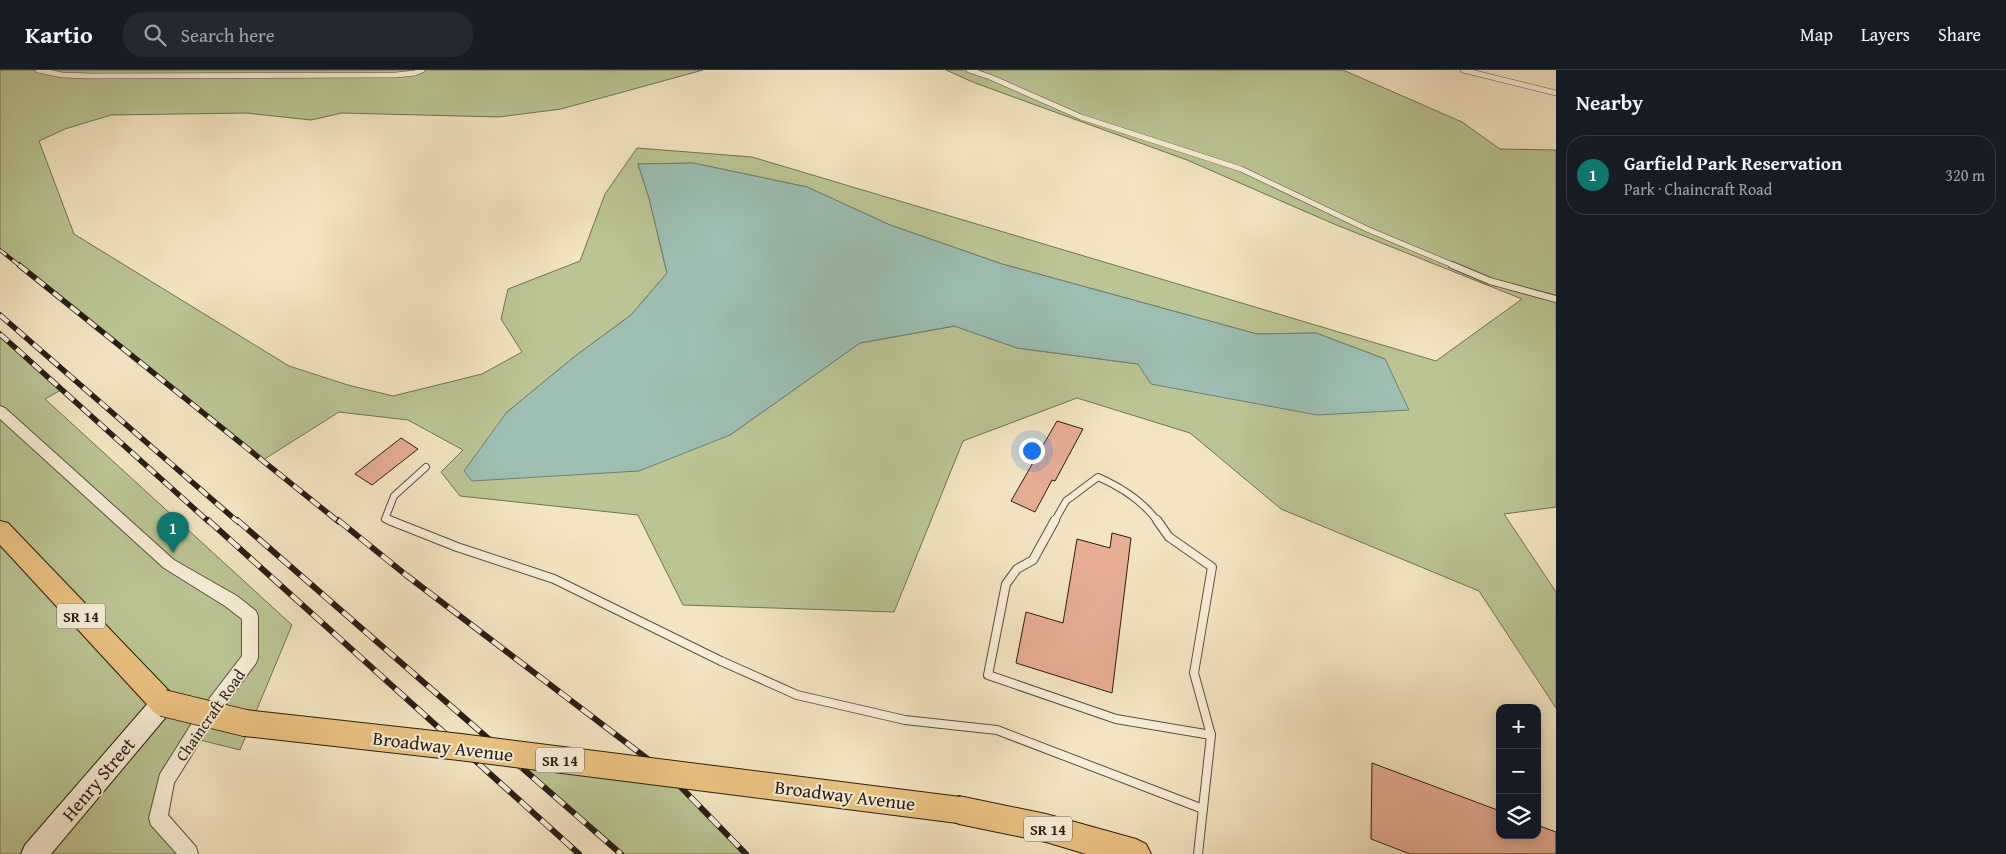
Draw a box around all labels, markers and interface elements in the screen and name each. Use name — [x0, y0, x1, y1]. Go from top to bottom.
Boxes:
search box — [123, 12, 473, 57]
text: Kartio — [25, 17, 93, 52]
icon: search — [141, 21, 169, 49]
text: Search here — [181, 21, 275, 49]
text: Map — [1800, 21, 1833, 48]
text: Layers — [1861, 21, 1910, 48]
text: Share — [1938, 21, 1981, 48]
text: Nearby — [1576, 87, 1643, 118]
text: Garfield Park Reservation — [1624, 149, 1842, 177]
text: 1 — [1589, 163, 1597, 187]
text: 320 m — [1945, 163, 1985, 187]
text: Park · Chaincraft Road — [1624, 177, 1772, 201]
your location — [1019, 438, 1045, 464]
pin: 1 — [157, 512, 189, 553]
road number: SR 14 — [57, 604, 105, 628]
street label: Chaincraft Road — [169, 664, 251, 766]
map controls — [1496, 704, 1541, 839]
button: + — [1496, 704, 1541, 749]
street label: Broadway Avenue — [371, 723, 515, 769]
street label: Henry Street — [55, 731, 142, 827]
road number: SR 14 — [536, 748, 584, 772]
button: − — [1496, 749, 1541, 794]
street label: Broadway Avenue — [773, 772, 917, 818]
button: layers — [1496, 794, 1541, 839]
road number: SR 14 — [1024, 816, 1072, 842]

